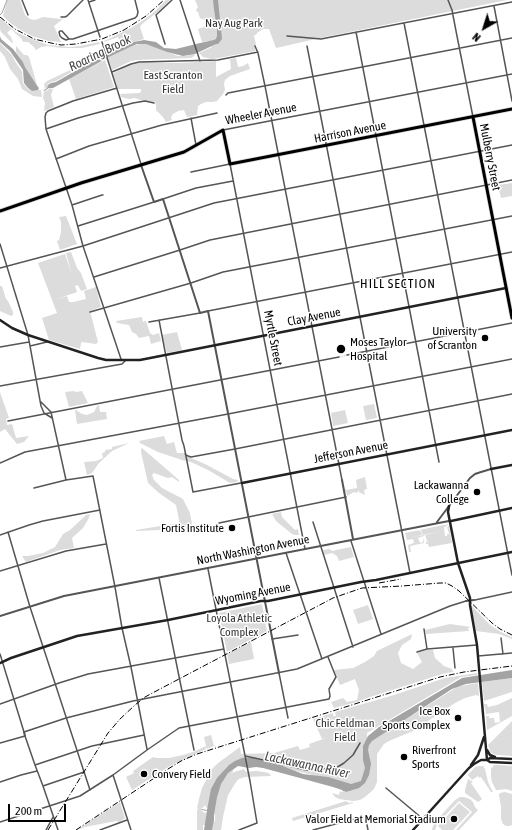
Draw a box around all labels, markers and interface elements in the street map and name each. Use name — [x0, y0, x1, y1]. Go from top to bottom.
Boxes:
north arrow — [464, 8, 504, 48]
park label: Nay Aug Park — [205, 16, 263, 30]
water label: Roaring Brook — [66, 31, 134, 75]
text: N — [470, 31, 483, 44]
park label: East Scranton Field — [143, 68, 203, 96]
street label: Wheeler Avenue — [224, 100, 298, 128]
street label: Harrison Avenue — [313, 118, 387, 146]
street label: Mulberry Street — [476, 122, 504, 192]
district label: HILL SECTION — [360, 276, 436, 292]
street label: Clay Avenue — [286, 305, 342, 329]
street label: Myrtle Street — [261, 309, 285, 367]
place label: University of Scranton — [427, 324, 477, 352]
marker: University of Scranton — [480, 333, 490, 343]
place label: Moses Taylor Hospital — [350, 335, 406, 363]
marker: Moses Taylor Hospital — [335, 343, 347, 355]
street label: Jefferson Avenue — [313, 438, 389, 466]
place label: Lackawanna College — [414, 478, 469, 506]
marker: Lackawanna College — [472, 487, 482, 497]
place label: Fortis Institute — [161, 521, 224, 535]
marker: Fortis Institute — [227, 523, 237, 533]
street label: North Washington Avenue — [195, 532, 311, 568]
street label: Wyoming Avenue — [214, 580, 292, 608]
park label: Loyola Athletic Complex — [206, 611, 272, 639]
place label: Ice Box Sports Complex — [382, 704, 450, 732]
marker: Ice Box Sports Complex — [453, 713, 463, 723]
park label: Chic Feldman Field — [316, 716, 374, 744]
place label: Riverfront Sports — [412, 743, 456, 771]
water label: Lackawanna River — [263, 748, 351, 782]
marker: Riverfront Sports — [399, 752, 409, 762]
place label: Convery Field — [152, 767, 211, 781]
marker: Convery Field — [139, 769, 149, 779]
scale bar — [10, 796, 68, 822]
text: 200 m — [15, 804, 42, 818]
place label: Valor Field at Memorial Stadium — [305, 812, 446, 826]
marker: Valor Field at Memorial Stadium — [449, 814, 459, 824]

